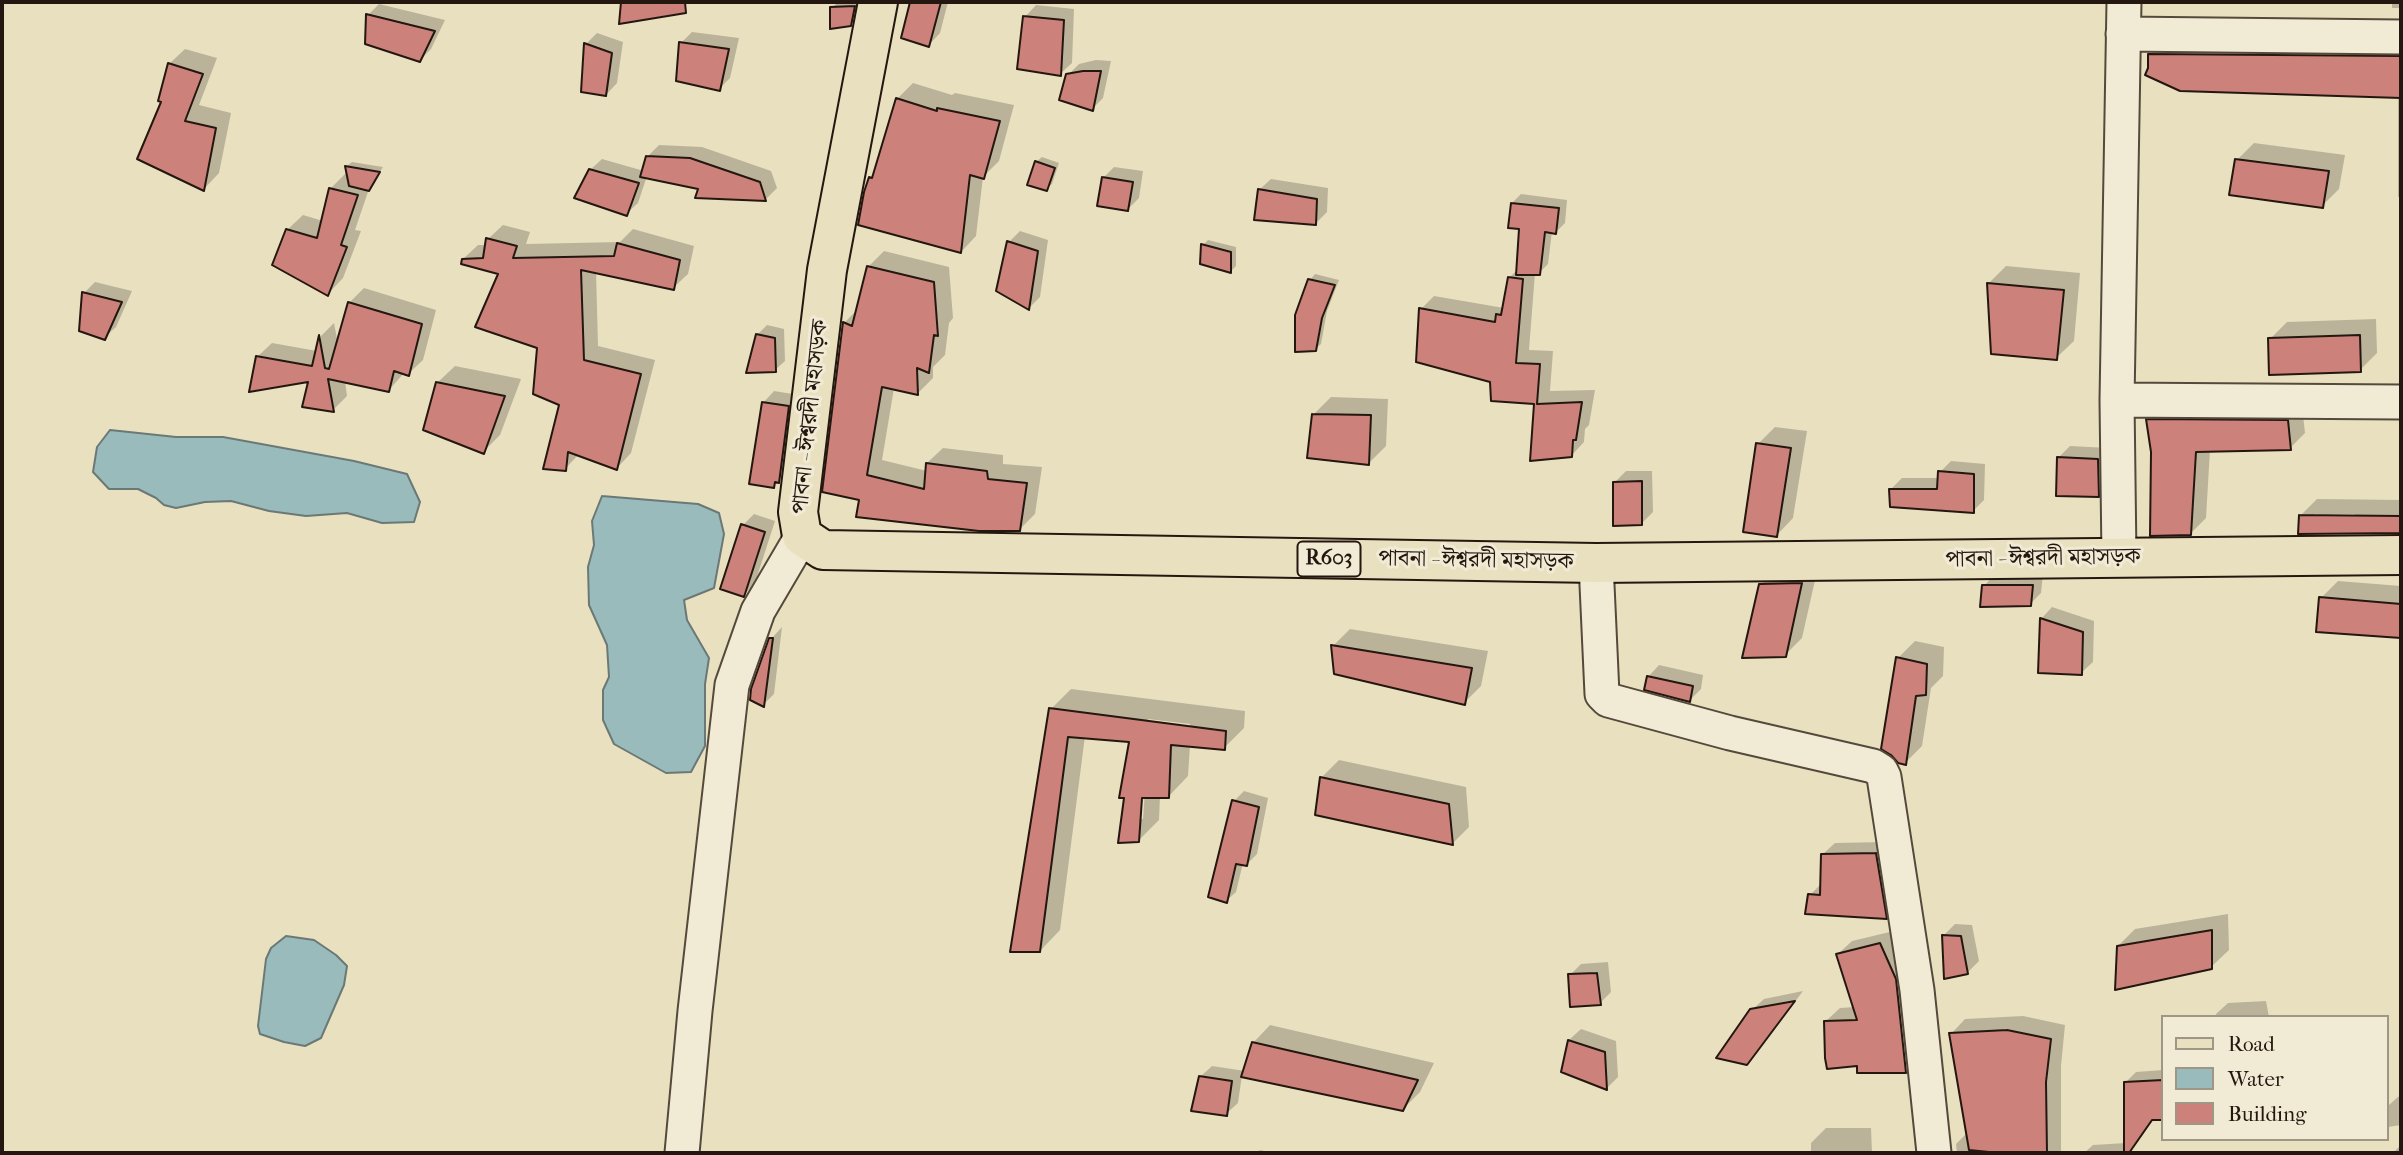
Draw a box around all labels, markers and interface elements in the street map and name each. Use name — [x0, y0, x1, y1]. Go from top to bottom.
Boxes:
street label: পাবনা - ঈশ্বরদী মহাসড়ক — [787, 318, 835, 516]
road number: R603 — [1298, 542, 1360, 576]
street label: পাবনা - ঈশ্বরদী মহাসড়ক — [1945, 543, 2141, 575]
street label: পাবনা - ঈশ্বরদী মহাসড়ক — [1378, 545, 1574, 577]
legend — [2162, 1015, 2389, 1141]
text: Road — [2228, 1032, 2275, 1056]
text: Water — [2228, 1067, 2284, 1091]
text: Building — [2228, 1102, 2306, 1126]

